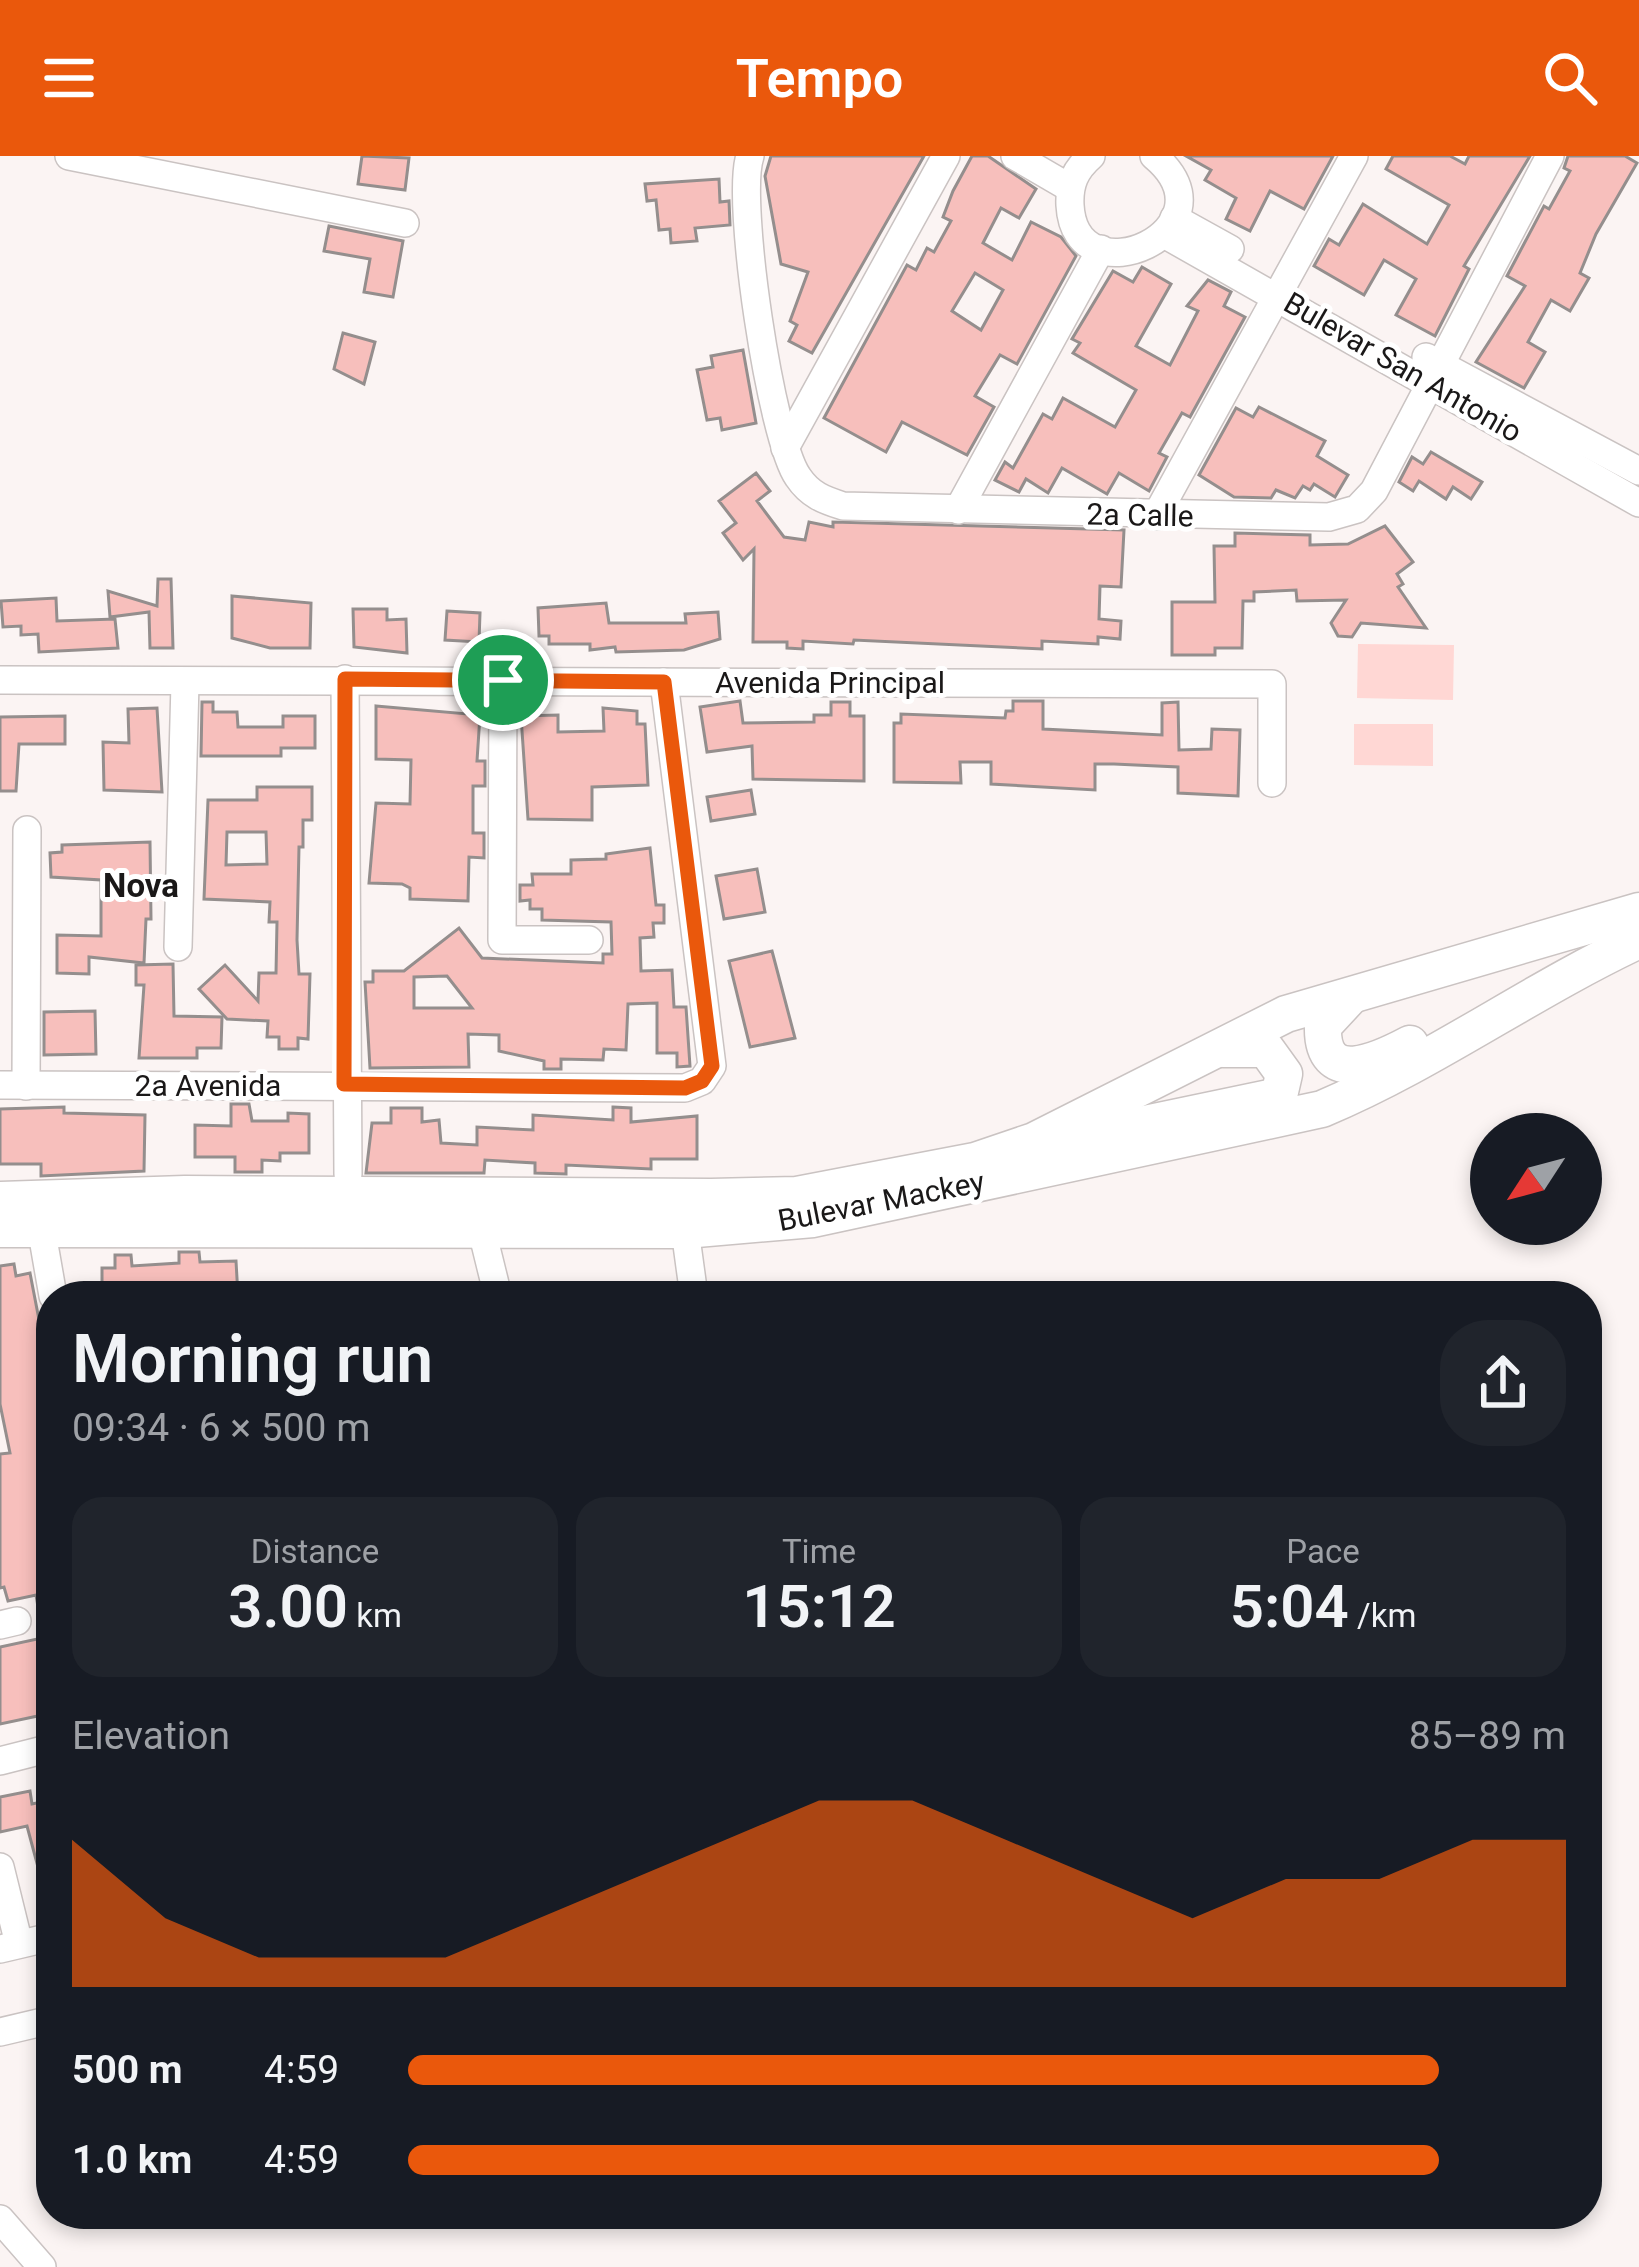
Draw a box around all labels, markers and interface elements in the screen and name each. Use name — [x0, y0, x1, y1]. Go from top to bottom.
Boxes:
icon: menu — [36, 45, 102, 111]
icon: search — [1537, 45, 1603, 111]
text: Tempo — [736, 47, 903, 110]
street label: Bulevar San Antonio — [1278, 285, 1528, 449]
street label: 2a Calle — [1086, 497, 1194, 533]
pin — [452, 629, 554, 731]
icon: arrive — [470, 647, 536, 713]
street label: Avenida Principal — [715, 665, 945, 700]
district label: Nova — [103, 866, 179, 905]
street label: 2a Avenida — [135, 1068, 281, 1103]
north arrow — [1470, 1113, 1602, 1245]
map controls — [1470, 1113, 1602, 1245]
street label: Bulevar Mackey — [775, 1164, 987, 1238]
button: share — [1440, 1320, 1566, 1446]
text: Morning run — [72, 1321, 433, 1398]
text: 09:34 · 6 × 500 m — [72, 1405, 370, 1451]
text: Distance — [251, 1532, 379, 1571]
text: Time — [782, 1532, 856, 1571]
text: Pace — [1286, 1532, 1360, 1571]
text: 3.00 — [228, 1571, 348, 1642]
text: 15:12 — [742, 1571, 896, 1642]
text: 5:04 — [1230, 1571, 1349, 1642]
text: km — [348, 1596, 402, 1635]
text: /km — [1349, 1596, 1416, 1635]
text: Elevation — [72, 1713, 230, 1759]
text: 85–89 m — [1409, 1713, 1566, 1759]
text: 500 m — [72, 2047, 183, 2093]
text: 4:59 — [264, 2047, 339, 2093]
text: 1.0 km — [72, 2137, 192, 2183]
text: 4:59 — [264, 2137, 339, 2183]

